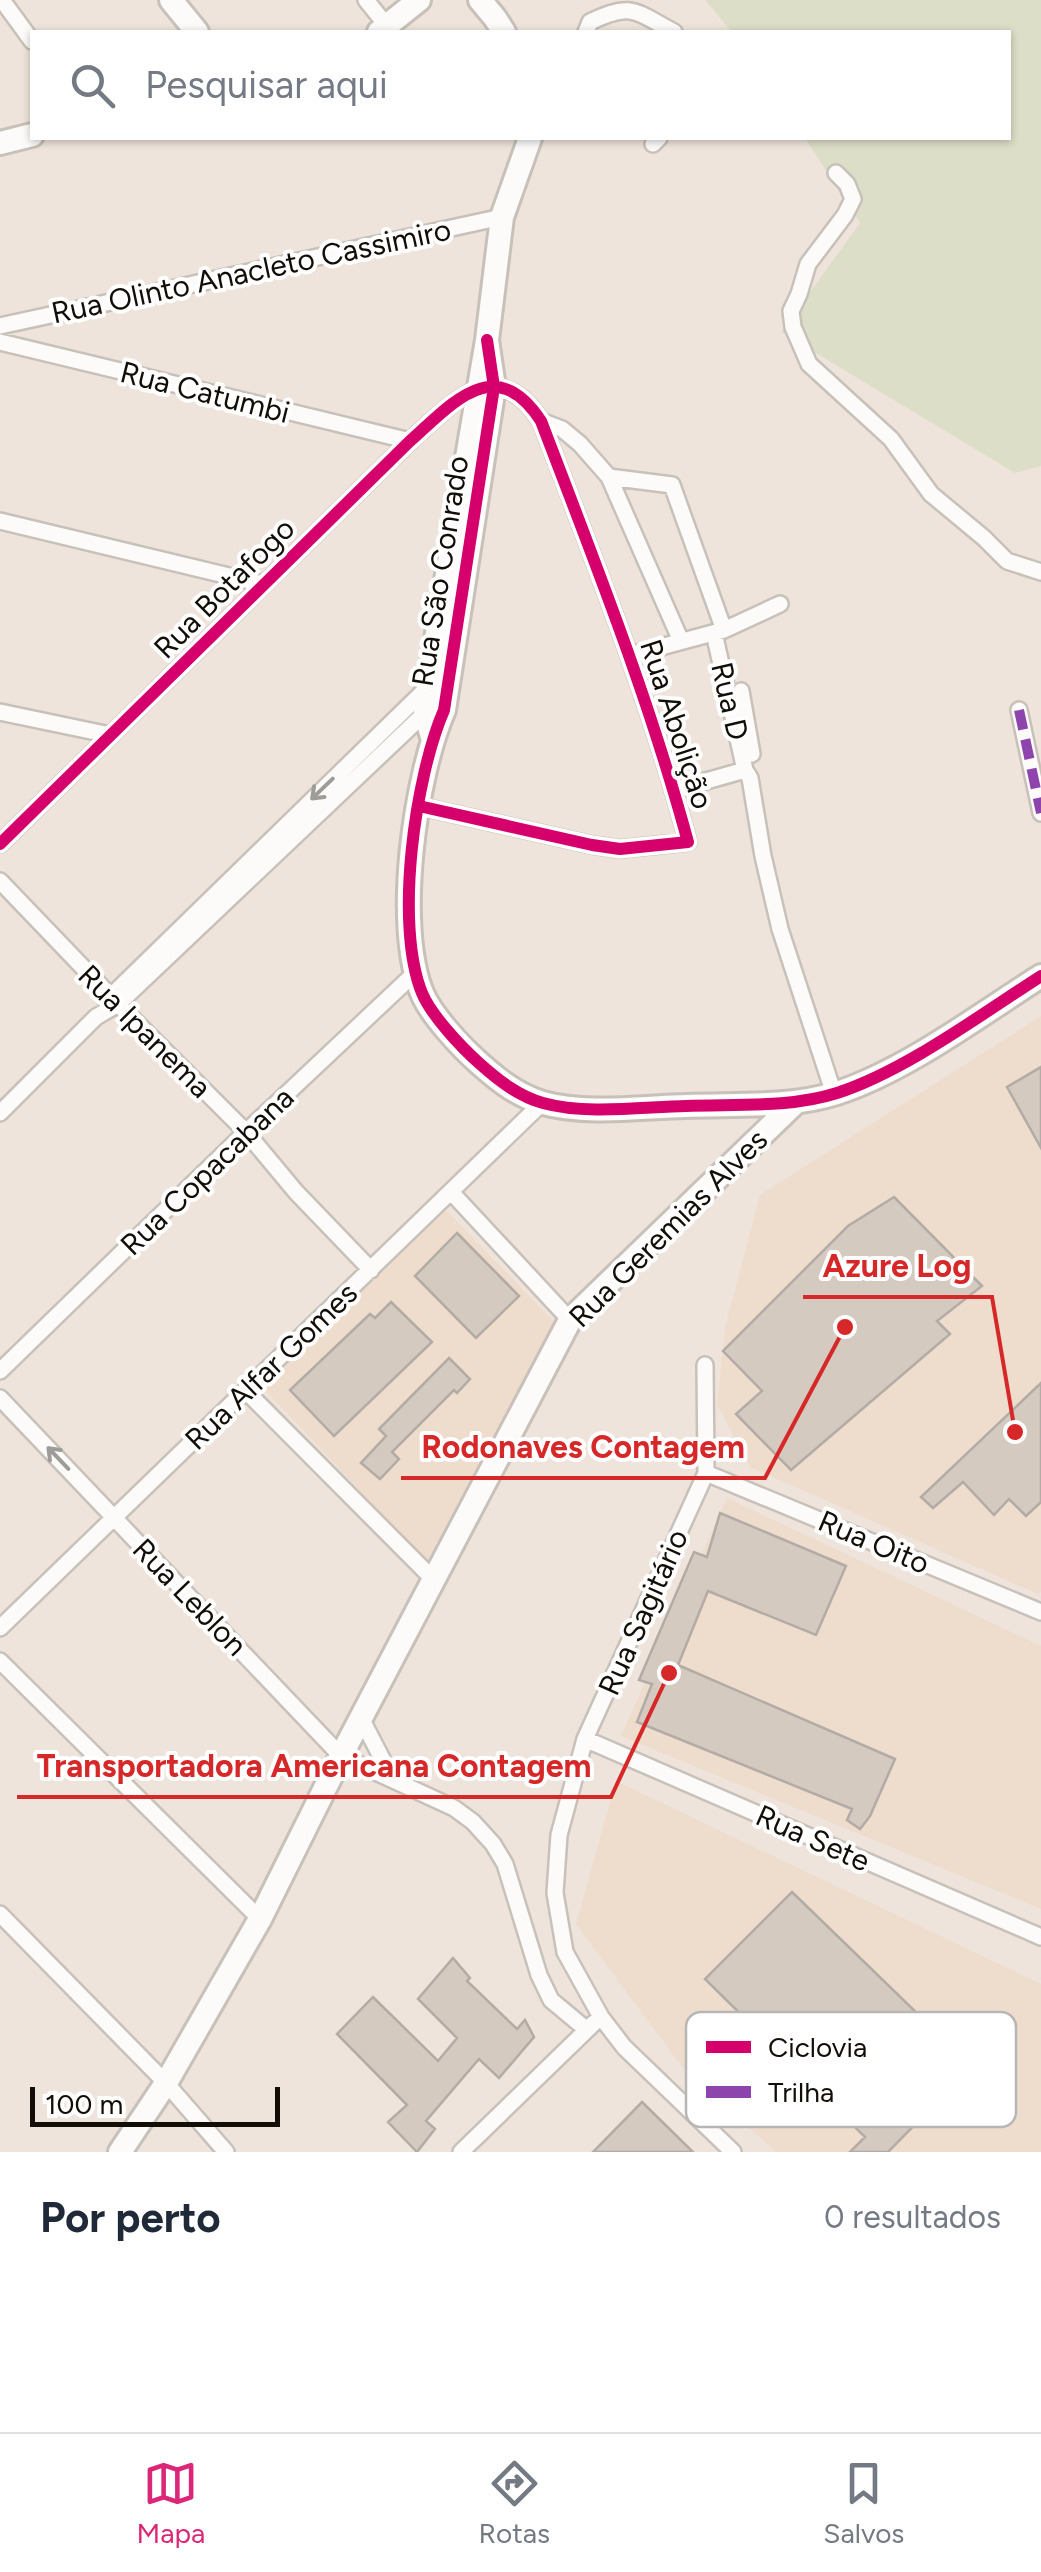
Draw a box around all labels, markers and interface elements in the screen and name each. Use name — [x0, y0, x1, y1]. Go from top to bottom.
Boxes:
search box — [30, 30, 1011, 140]
icon: search — [65, 58, 120, 113]
text: Pesquisar aqui — [145, 62, 388, 108]
street label: Rua Olinto Anacleto Cassimiro — [48, 211, 454, 331]
street label: Rua Catumbi — [116, 353, 294, 431]
street label: Rua São Conrado — [404, 453, 476, 689]
street label: Rua Botafogo — [146, 510, 302, 666]
street label: Rua Abolição — [632, 635, 722, 813]
street label: Rua D — [703, 658, 757, 744]
one-way arrow — [310, 776, 334, 800]
street label: Rua Ipanema — [71, 957, 219, 1105]
street label: Rua Copacabana — [113, 1079, 301, 1263]
street label: Rua Geremias Alves — [561, 1121, 775, 1335]
callout: Azure Log — [803, 1235, 992, 1297]
text: Azure Log — [823, 1247, 971, 1285]
street label: Rua Alfar Gomes — [177, 1275, 365, 1457]
callout: Rodonaves Contagem — [401, 1416, 765, 1478]
text: Rodonaves Contagem — [421, 1428, 745, 1466]
one-way arrow — [46, 1446, 70, 1471]
street label: Rua Oito — [813, 1502, 935, 1582]
street label: Rua Sagitário — [590, 1523, 696, 1701]
street label: Rua Leblon — [125, 1531, 255, 1663]
callout: Transportadora Americana Contagem — [17, 1735, 611, 1797]
text: Transportadora Americana Contagem — [37, 1747, 591, 1785]
street label: Rua Sete — [750, 1797, 876, 1879]
legend — [686, 2012, 1016, 2127]
text: Ciclovia — [768, 2030, 867, 2064]
text: Trilha — [768, 2075, 834, 2109]
scale bar — [30, 2082, 280, 2126]
text: 100 m — [45, 2087, 123, 2121]
text: Por perto — [40, 2192, 221, 2243]
text: 0 resultados — [824, 2198, 1001, 2236]
tab: Mapa — [137, 2456, 205, 2550]
tab: Rotas — [479, 2456, 550, 2550]
tab: Salvos — [823, 2456, 904, 2550]

